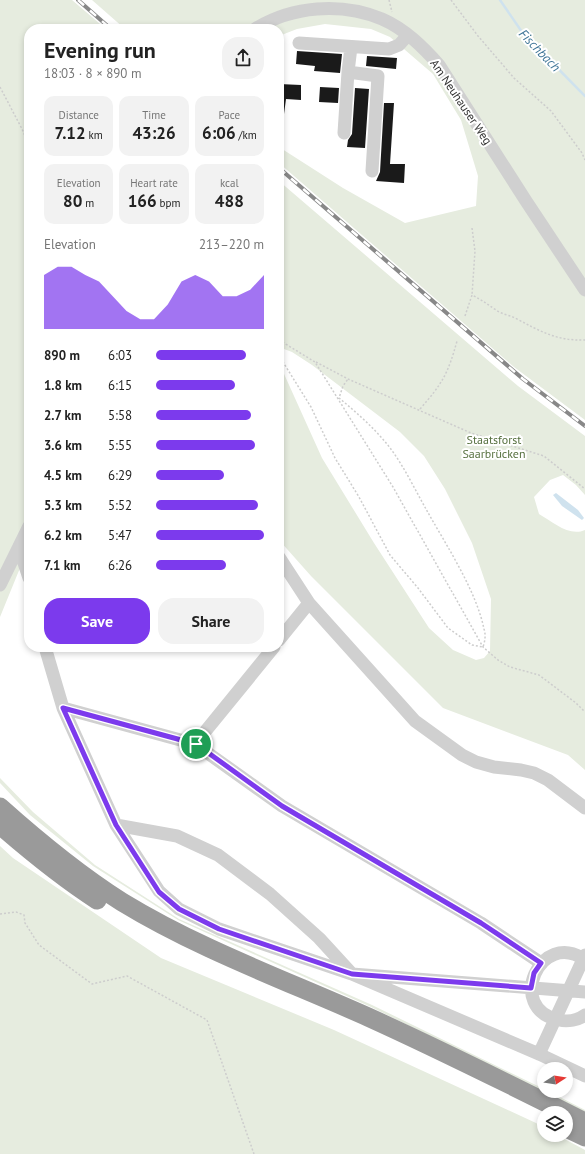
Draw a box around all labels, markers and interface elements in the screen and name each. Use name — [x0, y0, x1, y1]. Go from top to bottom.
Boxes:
water label: Fischbach — [515, 25, 564, 75]
text: Evening run — [44, 36, 156, 64]
button: share — [222, 37, 264, 79]
street label: Am Neuhauser Weg — [427, 56, 495, 147]
text: 18:03 · 8 × 890 m — [44, 65, 141, 82]
text: Distance — [59, 108, 99, 122]
text: Time — [142, 108, 166, 122]
text: Pace — [219, 108, 240, 122]
text: 7.12 — [55, 122, 86, 144]
text: 43:26 — [132, 122, 176, 144]
text: 6:06 — [202, 122, 236, 144]
text: km — [86, 128, 103, 142]
text: /km — [236, 128, 257, 142]
text: Elevation — [57, 176, 101, 190]
text: Heart rate — [130, 176, 178, 190]
text: kcal — [220, 176, 239, 190]
text: 80 — [63, 190, 82, 212]
text: 166 — [128, 190, 157, 212]
text: 488 — [215, 190, 244, 212]
text: m — [82, 196, 94, 210]
text: bpm — [157, 196, 180, 210]
text: Elevation — [44, 236, 96, 253]
text: 213–220 m — [199, 236, 264, 253]
text: 890 m — [44, 347, 80, 364]
text: 6:03 — [108, 347, 132, 364]
text: 1.8 km — [44, 377, 82, 394]
text: 6:15 — [108, 377, 132, 394]
text: 2.7 km — [44, 407, 81, 424]
text: 5:58 — [108, 407, 132, 424]
park label: Staatsforst Saarbrücken — [462, 432, 526, 461]
text: 3.6 km — [44, 437, 82, 454]
text: 5:55 — [108, 437, 132, 454]
text: 4.5 km — [44, 467, 82, 484]
text: 6:29 — [108, 467, 132, 484]
text: 5.3 km — [44, 497, 82, 514]
text: 5:52 — [108, 497, 132, 514]
text: 6.2 km — [44, 527, 82, 544]
text: 5:47 — [108, 527, 132, 544]
text: 7.1 km — [44, 557, 81, 574]
text: 6:26 — [108, 557, 132, 574]
button: Save — [44, 598, 150, 644]
button: Share — [158, 598, 264, 644]
pin — [179, 727, 213, 761]
icon: arrive — [185, 733, 207, 755]
north arrow — [537, 1062, 573, 1098]
map controls — [537, 1062, 573, 1142]
button: layers — [537, 1106, 573, 1142]

